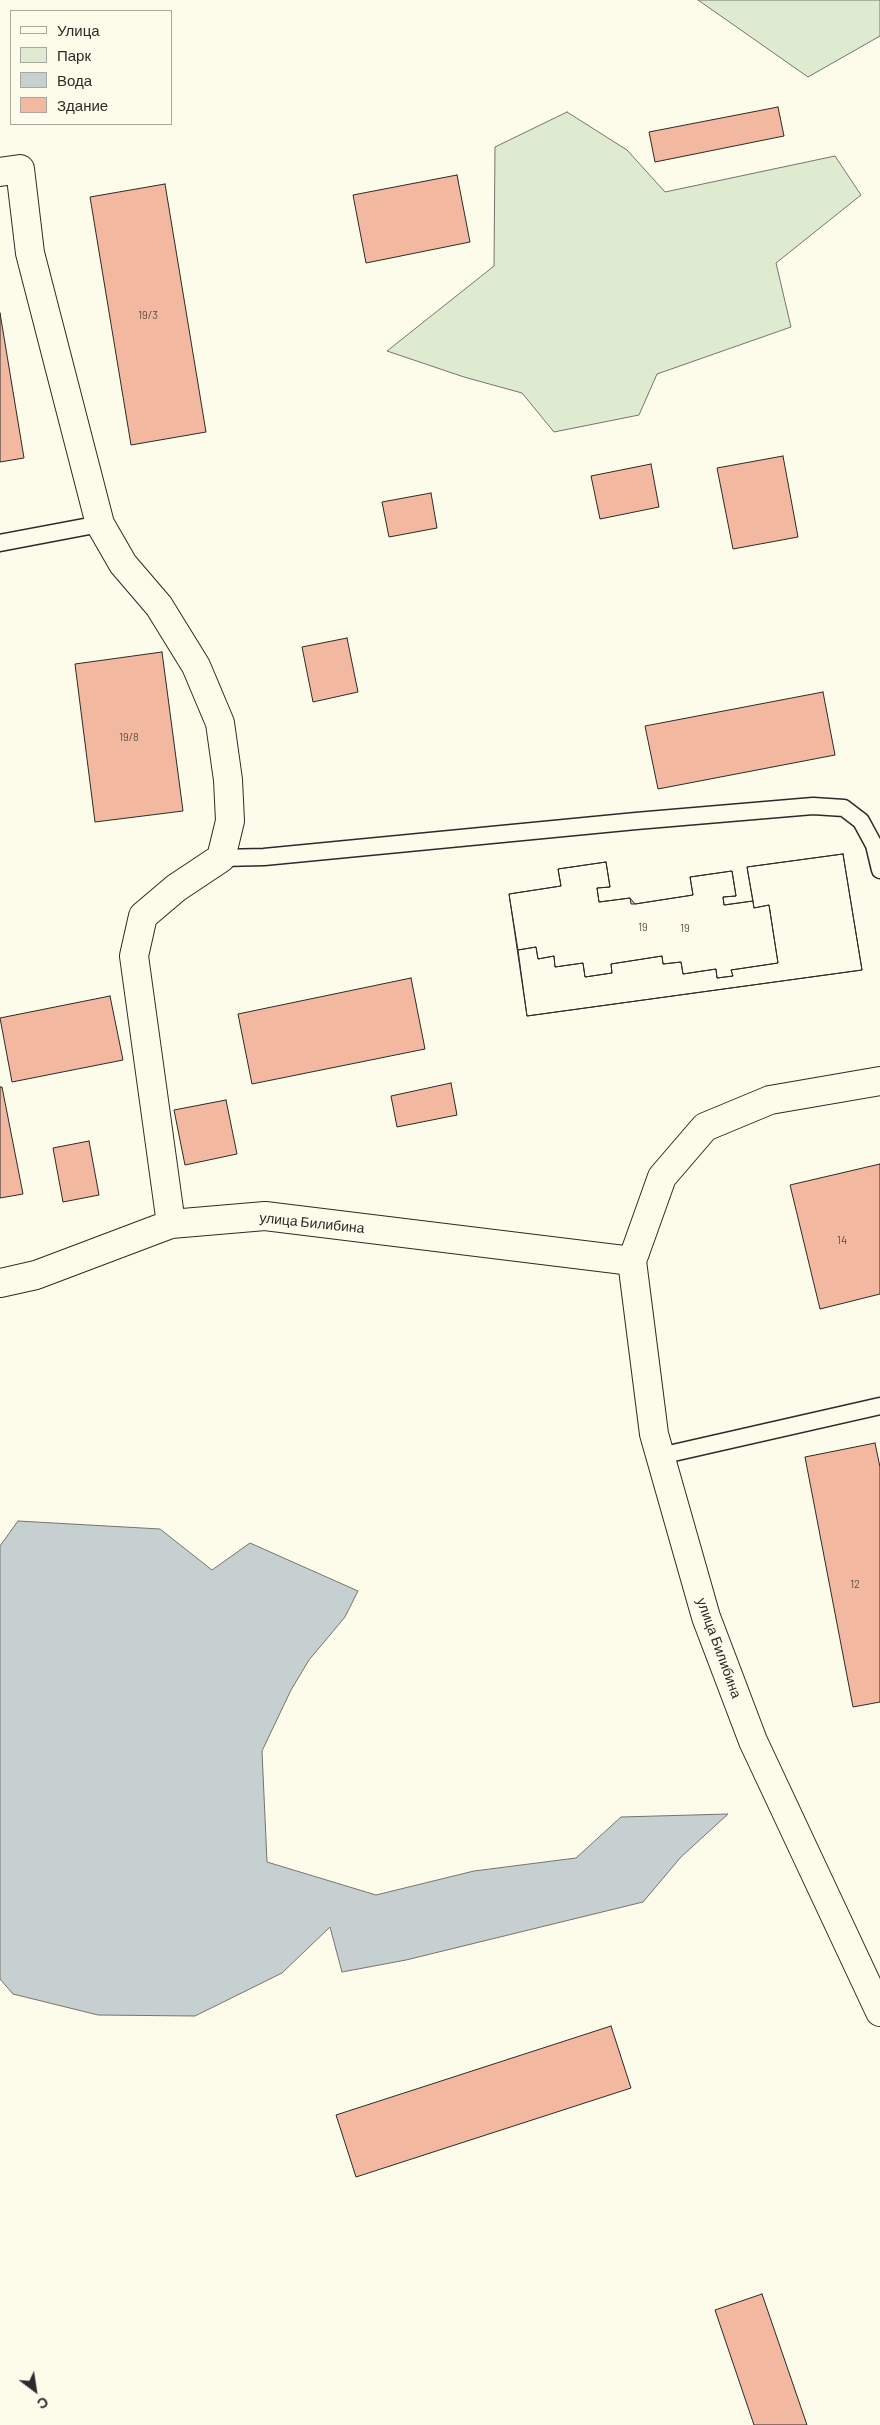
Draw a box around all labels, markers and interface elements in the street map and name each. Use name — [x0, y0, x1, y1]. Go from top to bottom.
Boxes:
legend — [10, 10, 172, 125]
text: Улица — [57, 21, 100, 39]
text: Парк — [57, 46, 91, 64]
text: Вода — [57, 71, 92, 89]
text: Здание — [57, 96, 108, 114]
house number: 19/3 — [138, 308, 158, 322]
house number: 19/8 — [119, 730, 139, 744]
house number: 19 — [638, 920, 648, 934]
house number: 19 — [680, 921, 690, 935]
street label: улица Билибина — [259, 1209, 365, 1237]
house number: 14 — [837, 1233, 847, 1247]
house number: 12 — [850, 1577, 860, 1591]
street label: улица Билибина — [693, 1595, 745, 1701]
north arrow — [10, 2365, 60, 2415]
text: С — [34, 2393, 52, 2413]

